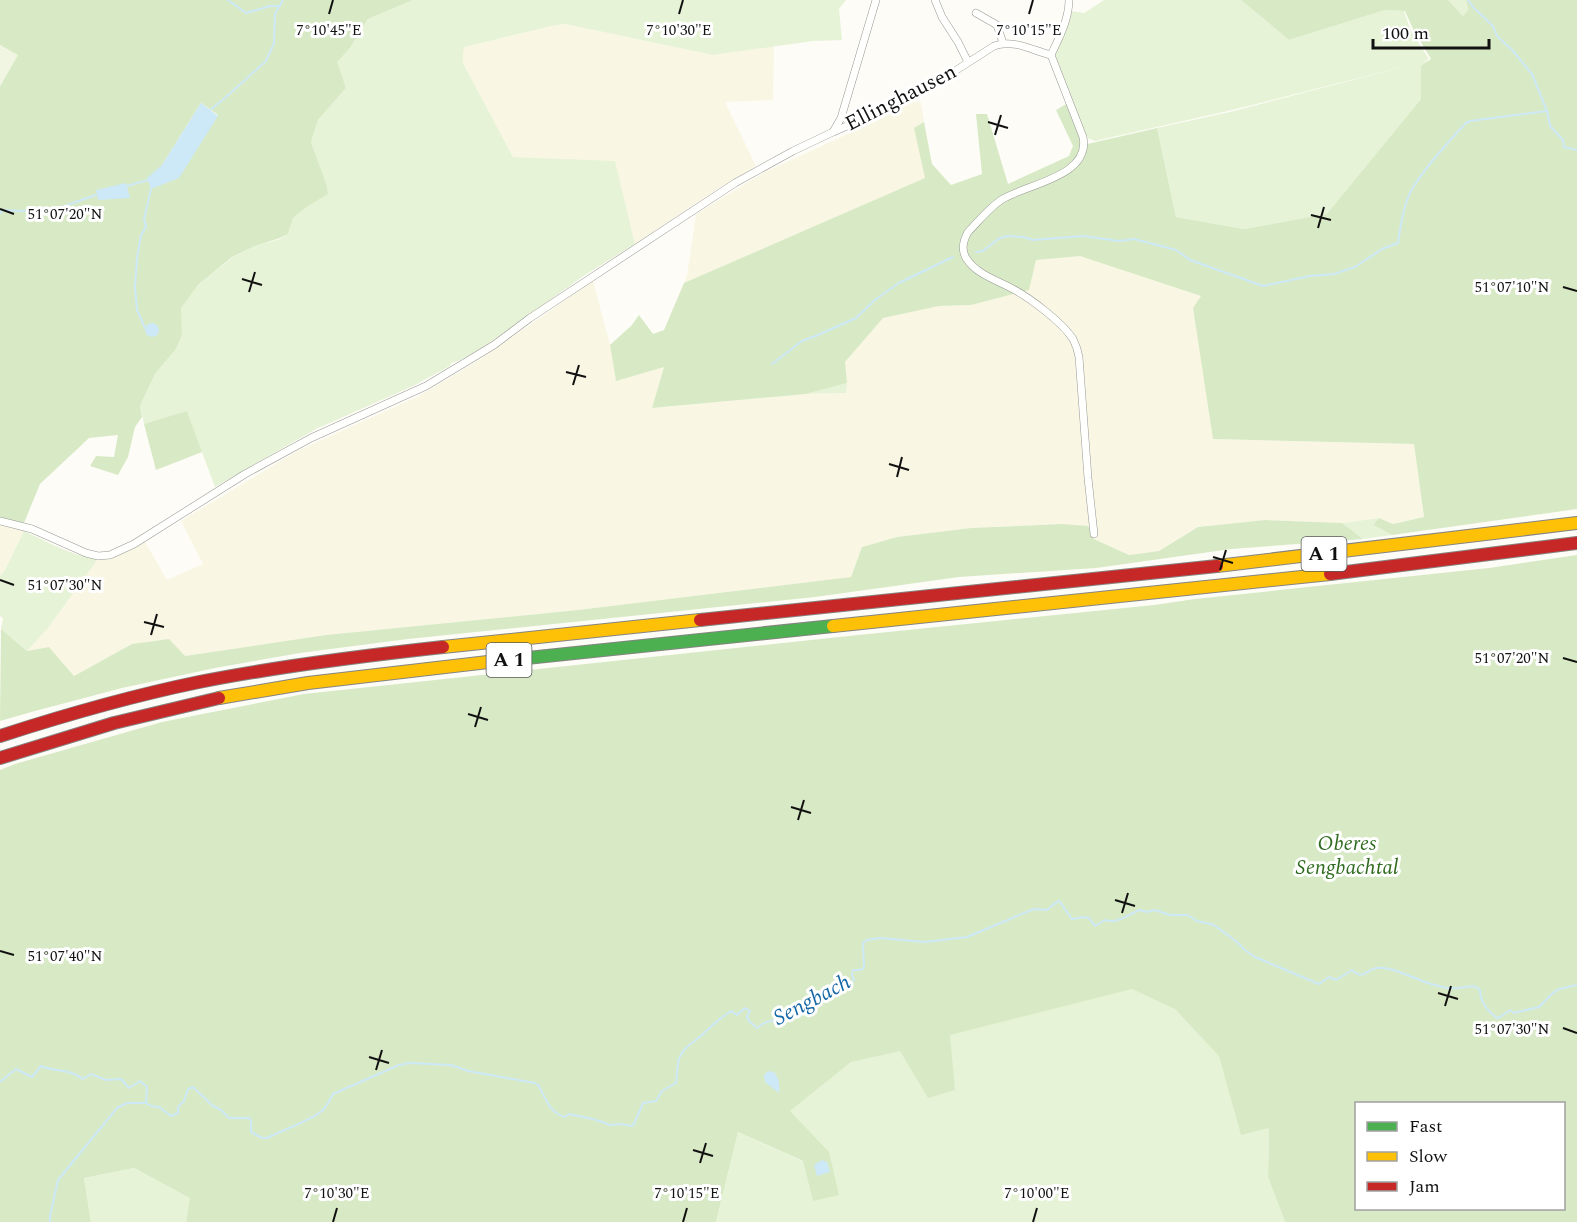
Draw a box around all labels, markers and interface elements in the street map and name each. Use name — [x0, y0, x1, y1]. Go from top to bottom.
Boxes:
scale bar — [1373, 12, 1488, 50]
text: 7°10'45"E — [296, 19, 362, 42]
text: 7°10'30"E — [646, 19, 712, 42]
text: 7°10'15"E — [996, 19, 1062, 42]
text: 100 m — [1382, 20, 1429, 47]
street label: Ellinghausen — [840, 56, 962, 140]
text: 51°07'20"N — [28, 203, 103, 226]
text: 51°07'10"N — [1475, 276, 1550, 299]
road number: A 1 — [1302, 537, 1346, 571]
text: 51°07'30"N — [28, 574, 103, 597]
road number: A 1 — [486, 643, 532, 677]
text: 51°07'20"N — [1475, 647, 1550, 670]
park label: Oberes Sengbachtal — [1296, 828, 1399, 884]
text: 51°07'40"N — [28, 945, 103, 968]
water label: Sengbach — [767, 966, 857, 1034]
text: 51°07'30"N — [1475, 1018, 1550, 1041]
legend — [1355, 1102, 1565, 1210]
text: Fast — [1409, 1113, 1442, 1140]
text: Slow — [1409, 1143, 1448, 1170]
text: Jam — [1409, 1173, 1440, 1200]
text: 7°10'30"E — [304, 1182, 370, 1205]
text: 7°10'15"E — [654, 1182, 720, 1205]
text: 7°10'00"E — [1004, 1182, 1070, 1205]

